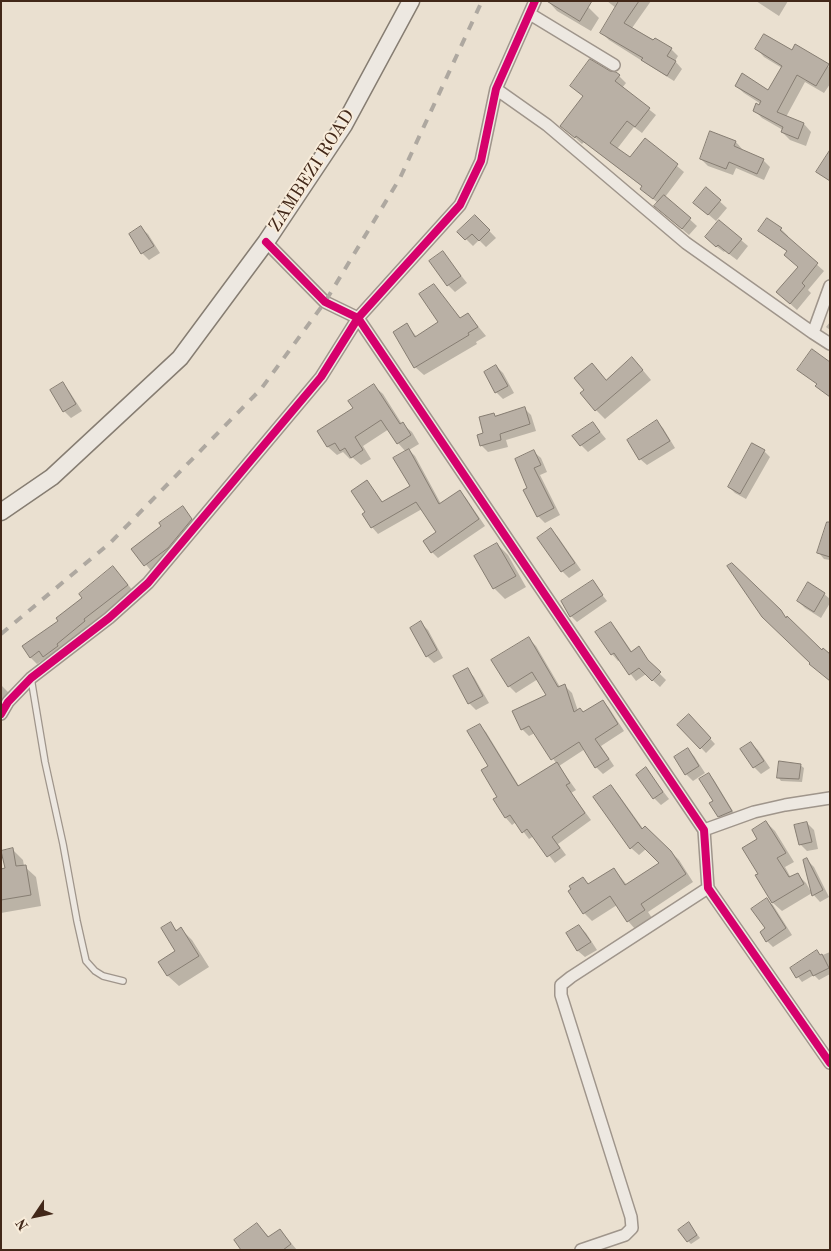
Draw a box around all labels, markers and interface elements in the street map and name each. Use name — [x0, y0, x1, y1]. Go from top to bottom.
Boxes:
street label: ZAMBEZI ROAD — [264, 106, 360, 236]
north arrow — [10, 1191, 60, 1241]
text: N — [14, 1216, 31, 1233]

